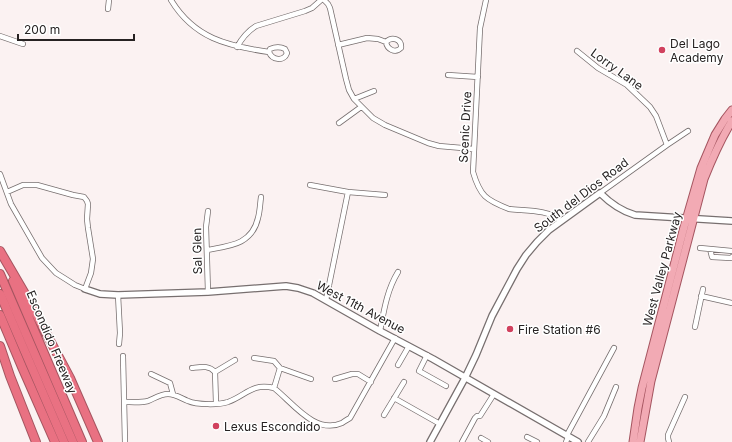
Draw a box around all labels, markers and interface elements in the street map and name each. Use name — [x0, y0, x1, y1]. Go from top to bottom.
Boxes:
scale bar — [18, 16, 134, 42]
text: 200 m — [24, 22, 60, 37]
place label: Del Lago Academy — [670, 36, 724, 65]
street label: Lorry Lane — [588, 45, 646, 93]
marker: Del Lago Academy — [657, 45, 667, 55]
street label: Scenic Drive — [456, 91, 474, 163]
street label: South del Dios Road — [531, 155, 631, 235]
street label: West Valley Parkway — [640, 210, 685, 328]
street label: Sal Glen — [189, 228, 205, 274]
street label: West 11th Avenue — [314, 277, 408, 337]
street label: Escondido Freeway — [23, 288, 81, 396]
place label: Fire Station #6 — [518, 322, 601, 337]
marker: Fire Station #6 — [505, 324, 515, 334]
place label: Lexus Escondido — [224, 419, 320, 434]
marker: Lexus Escondido — [211, 421, 221, 431]

